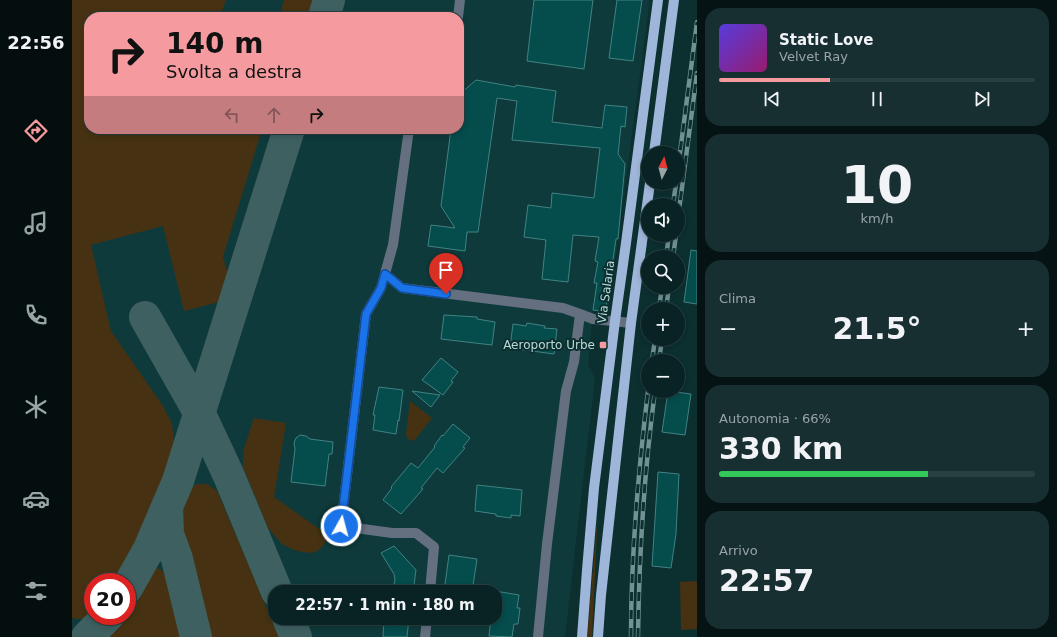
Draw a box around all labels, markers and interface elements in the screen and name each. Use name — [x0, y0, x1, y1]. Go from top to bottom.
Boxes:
text: 140 m — [166, 27, 263, 60]
icon: right — [100, 28, 152, 80]
text: Static Love — [779, 31, 873, 49]
text: 22:56 — [7, 32, 65, 53]
text: Velvet Ray — [779, 49, 848, 64]
text: Svolta a destra — [166, 61, 302, 82]
icon: previous — [761, 88, 783, 110]
icon: pause — [866, 88, 888, 110]
icon: next — [971, 88, 993, 110]
icon: left — [221, 104, 243, 126]
icon: ahead — [263, 104, 285, 126]
icon: right — [305, 104, 327, 126]
icon: directions — [22, 117, 50, 145]
north arrow — [641, 146, 685, 190]
map controls — [641, 146, 685, 398]
text: 10 — [841, 155, 913, 215]
button: sound — [641, 198, 685, 242]
icon: music — [22, 209, 50, 237]
text: km/h — [861, 211, 893, 226]
button: search — [641, 250, 685, 294]
pin — [429, 253, 463, 294]
icon: arrive — [435, 259, 457, 281]
street label: Via Salaria — [595, 259, 617, 325]
text: Clima — [719, 291, 756, 306]
icon: phone — [22, 301, 50, 329]
button: + — [641, 302, 685, 346]
text: 21.5° — [832, 311, 922, 346]
text: − — [719, 316, 737, 341]
text: + — [1017, 316, 1035, 341]
place label: Aeroporto Urbe — [503, 338, 595, 352]
marker: Aeroporto Urbe — [598, 340, 608, 350]
button: − — [641, 354, 685, 398]
icon: climate — [22, 393, 50, 421]
text: Autonomia · 66% — [719, 411, 831, 426]
text: 330 km — [719, 431, 843, 466]
icon: car — [22, 485, 50, 513]
position arrow — [320, 505, 362, 547]
text: Arrivo — [719, 543, 758, 558]
text: 22:57 — [719, 563, 815, 598]
speed limit sign: 20 — [84, 573, 136, 625]
icon: filters — [22, 577, 50, 605]
text: 22:57 · 1 min · 180 m — [295, 596, 475, 614]

